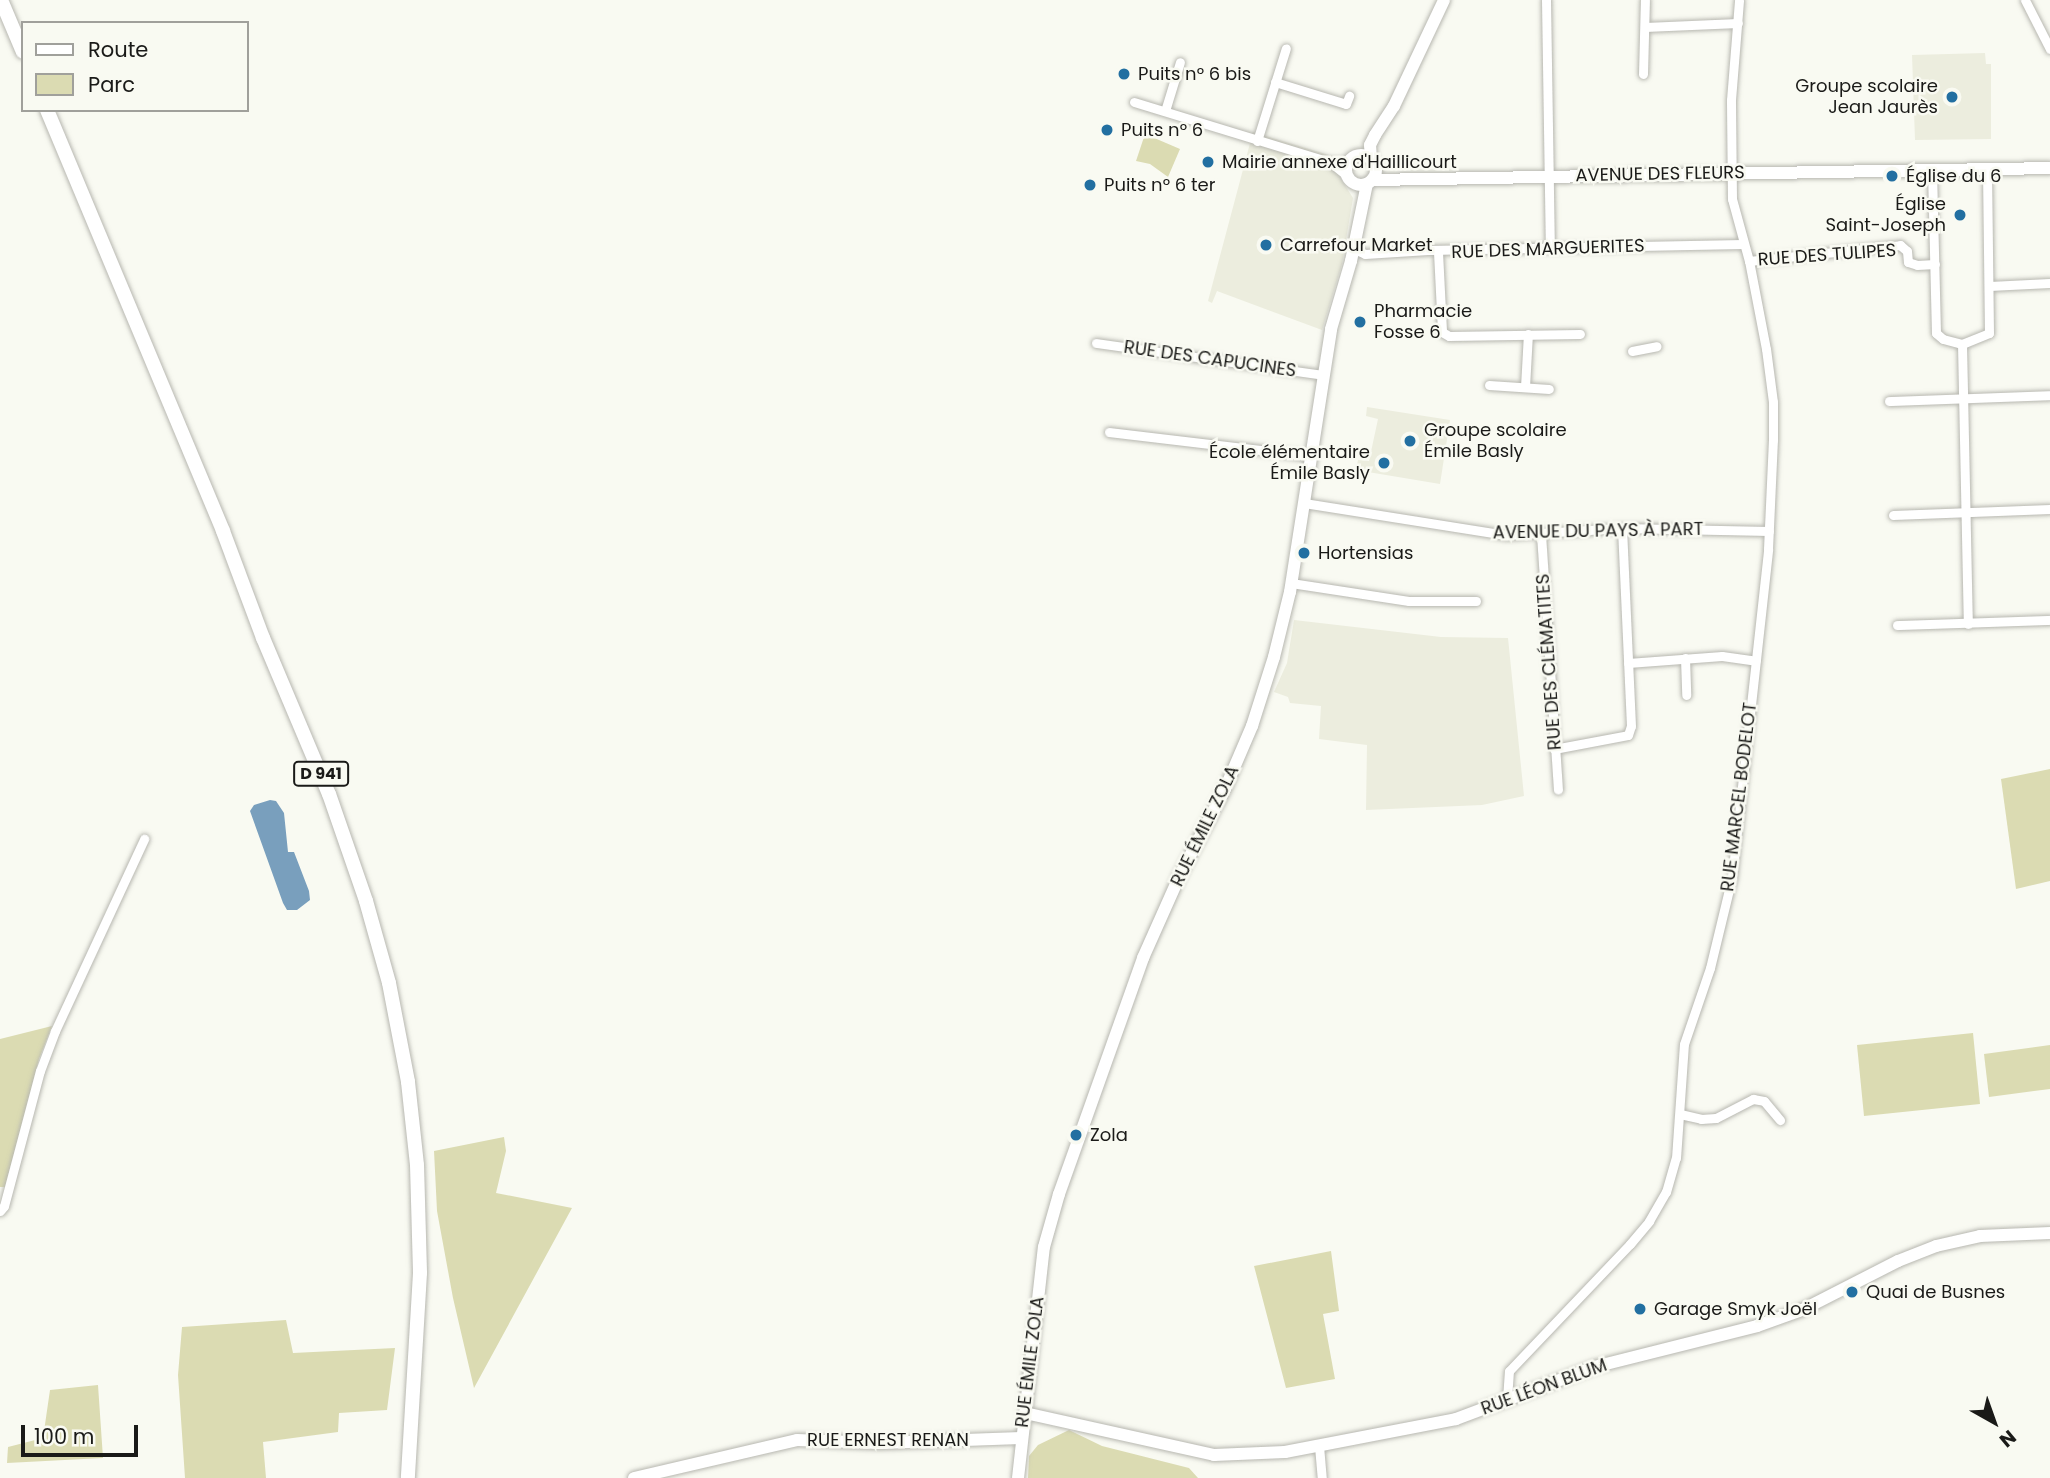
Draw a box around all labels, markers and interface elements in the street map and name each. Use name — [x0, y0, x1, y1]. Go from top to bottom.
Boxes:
legend — [21, 21, 248, 112]
text: Route — [88, 35, 148, 64]
place label: Puits n° 6 bis — [1138, 63, 1251, 85]
marker: Puits n° 6 bis — [1116, 66, 1132, 82]
text: Parc — [88, 70, 135, 99]
place label: Groupe scolaire Jean Jaurès — [1795, 76, 1938, 119]
marker: Groupe scolaire Jean Jaurès — [1944, 89, 1960, 105]
place label: Puits n° 6 — [1121, 119, 1203, 141]
marker: Puits n° 6 — [1099, 122, 1115, 138]
place label: Mairie annexe d'Haillicourt — [1222, 151, 1457, 173]
marker: Mairie annexe d'Haillicourt — [1200, 154, 1216, 170]
street label: AVENUE DES FLEURS — [1575, 162, 1745, 186]
place label: Église du 6 — [1906, 165, 2002, 187]
marker: Église du 6 — [1884, 168, 1900, 184]
place label: Puits n° 6 ter — [1104, 174, 1215, 196]
marker: Puits n° 6 ter — [1082, 177, 1098, 193]
place label: Église Saint-Joseph — [1826, 194, 1946, 236]
marker: Église Saint-Joseph — [1952, 207, 1968, 223]
place label: Carrefour Market — [1280, 234, 1432, 256]
street label: RUE DES MARGUERITES — [1451, 235, 1645, 263]
marker: Carrefour Market — [1258, 237, 1274, 253]
street label: RUE DES TULIPES — [1757, 239, 1897, 271]
place label: Pharmacie Fosse 6 — [1374, 301, 1472, 344]
marker: Pharmacie Fosse 6 — [1352, 314, 1368, 330]
street label: RUE DES CAPUCINES — [1122, 336, 1298, 382]
place label: Groupe scolaire Émile Basly — [1424, 420, 1567, 462]
marker: Groupe scolaire Émile Basly — [1402, 433, 1418, 449]
place label: École élémentaire Émile Basly — [1209, 442, 1370, 484]
marker: École élémentaire Émile Basly — [1376, 455, 1392, 471]
street label: AVENUE DU PAYS À PART — [1492, 518, 1704, 544]
place label: Hortensias — [1318, 542, 1413, 564]
marker: Hortensias — [1296, 545, 1312, 561]
street label: RUE DES CLÉMATITES — [1532, 573, 1566, 751]
street label: RUE MARCEL BODELOT — [1717, 701, 1761, 893]
road number: D 941 — [293, 762, 349, 786]
street label: RUE ÉMILE ZOLA — [1166, 762, 1244, 890]
place label: Zola — [1090, 1124, 1128, 1146]
marker: Zola — [1068, 1127, 1084, 1143]
place label: Quai de Busnes — [1866, 1281, 2005, 1303]
marker: Quai de Busnes — [1844, 1284, 1860, 1300]
street label: RUE ÉMILE ZOLA — [1011, 1295, 1049, 1429]
place label: Garage Smyk Joël — [1654, 1298, 1817, 1320]
marker: Garage Smyk Joël — [1632, 1301, 1648, 1317]
street label: RUE LÉON BLUM — [1478, 1354, 1610, 1420]
north arrow — [1959, 1387, 2029, 1457]
scale bar — [24, 1412, 142, 1456]
text: 100 m — [34, 1422, 94, 1451]
text: N — [1994, 1424, 2022, 1453]
street label: RUE ERNEST RENAN — [807, 1429, 969, 1451]

